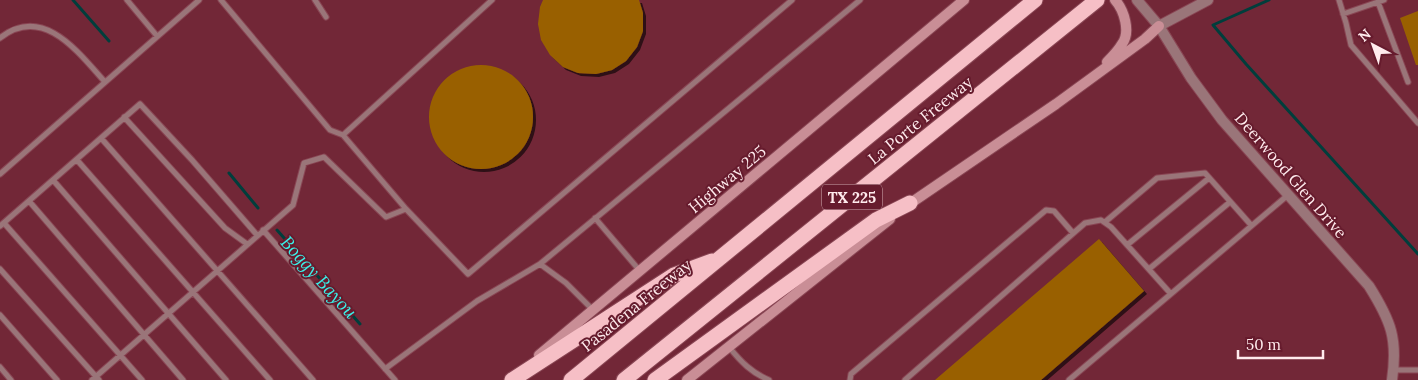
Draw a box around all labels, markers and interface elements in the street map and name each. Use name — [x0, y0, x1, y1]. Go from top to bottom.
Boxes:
north arrow — [1348, 20, 1398, 70]
text: N — [1354, 25, 1375, 46]
street label: La Porte Freeway — [864, 71, 977, 168]
street label: Deerwood Glen Drive — [1231, 108, 1351, 242]
street label: Highway 225 — [684, 141, 770, 217]
road number: TX 225 — [822, 184, 882, 210]
water label: Boggy Bayou — [276, 231, 362, 323]
street label: Pasadena Freeway — [577, 254, 695, 355]
scale bar — [1238, 328, 1323, 360]
text: 50 m — [1246, 335, 1281, 354]

